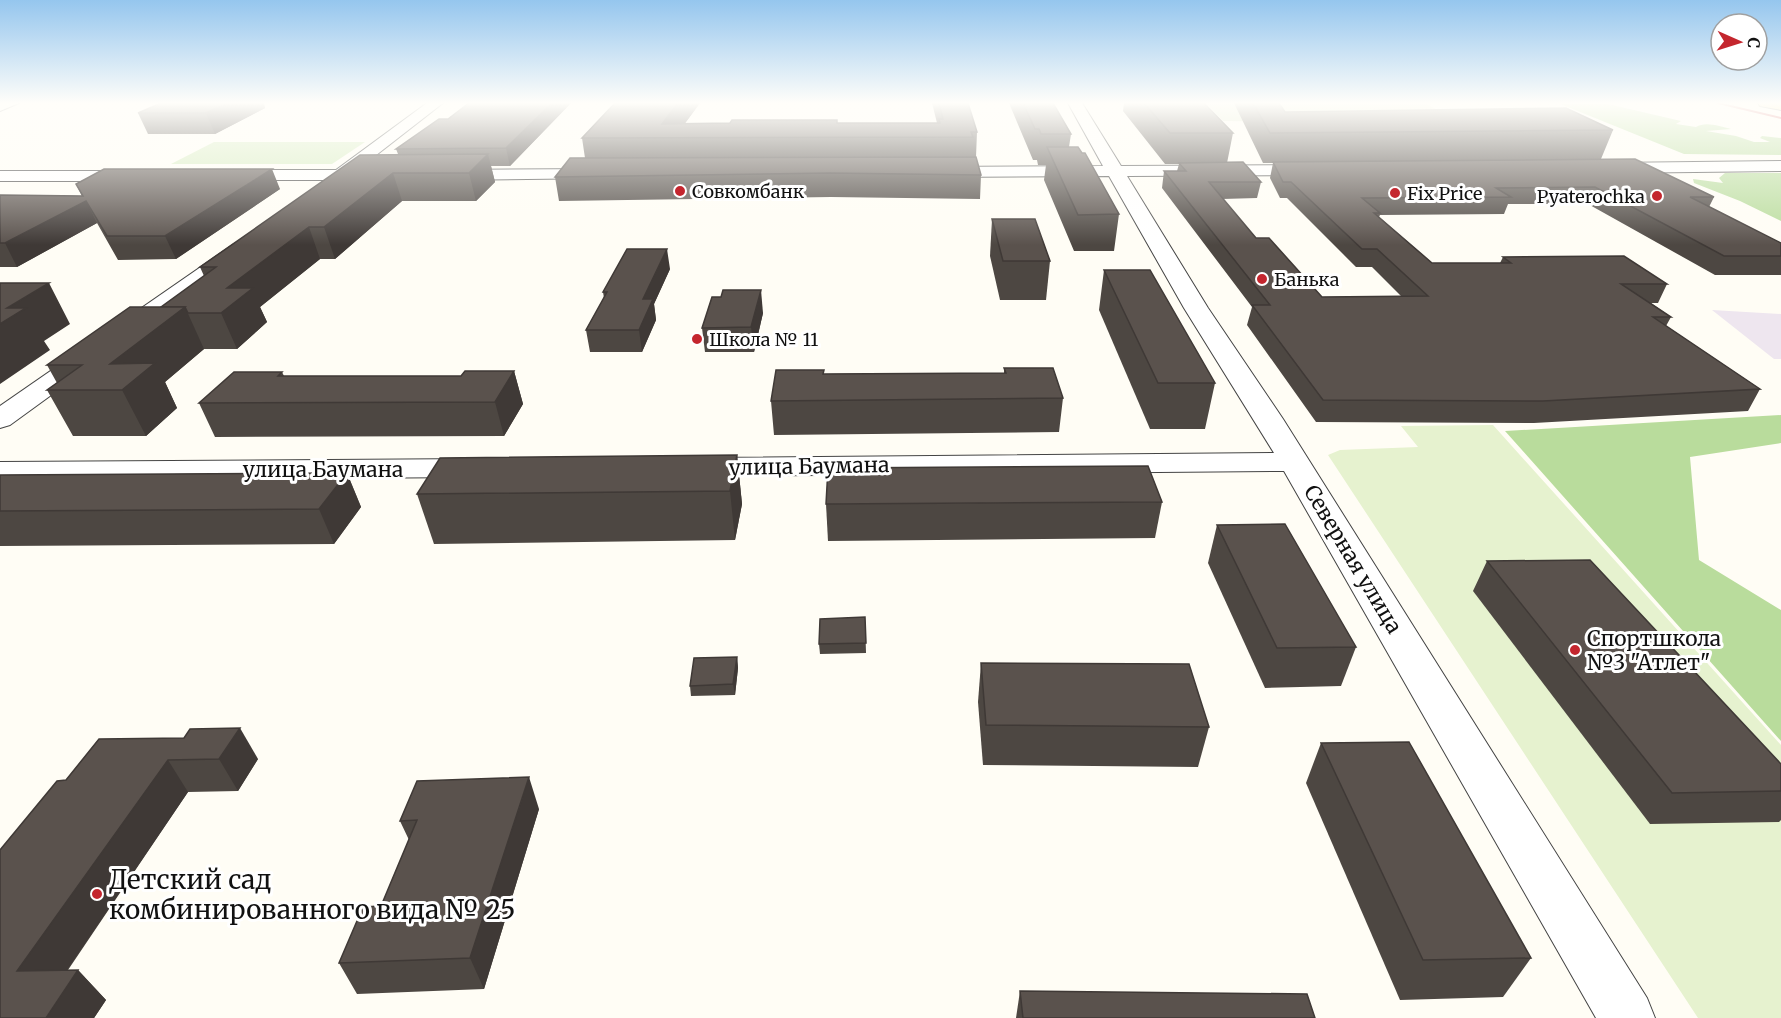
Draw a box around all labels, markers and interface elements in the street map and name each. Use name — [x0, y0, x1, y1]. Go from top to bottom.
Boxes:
north arrow — [1709, 12, 1769, 72]
text: С — [1744, 37, 1764, 49]
place label: Совкомбанк — [692, 180, 805, 203]
place label: Fix Price — [1407, 182, 1482, 205]
marker: Совкомбанк — [673, 184, 687, 198]
place label: Pyaterochka — [1537, 185, 1645, 208]
marker: Fix Price — [1388, 186, 1402, 200]
marker: Pyaterochka — [1650, 189, 1664, 203]
place label: Банька — [1274, 268, 1340, 291]
marker: Банька — [1255, 272, 1269, 286]
place label: Школа № 11 — [709, 328, 818, 351]
marker: Школа № 11 — [690, 332, 704, 346]
street label: улица Баумана — [728, 451, 890, 481]
street label: улица Баумана — [243, 456, 403, 483]
street label: Северная улица — [1298, 480, 1408, 638]
place label: Спортшкола №3 "Атлет" — [1587, 625, 1721, 676]
marker: Спортшкола №3 "Атлет" — [1568, 643, 1582, 657]
place label: Детский сад комбинированного вида № 25 — [109, 863, 515, 926]
marker: Детский сад комбинированного вида № 25 — [90, 887, 104, 901]

